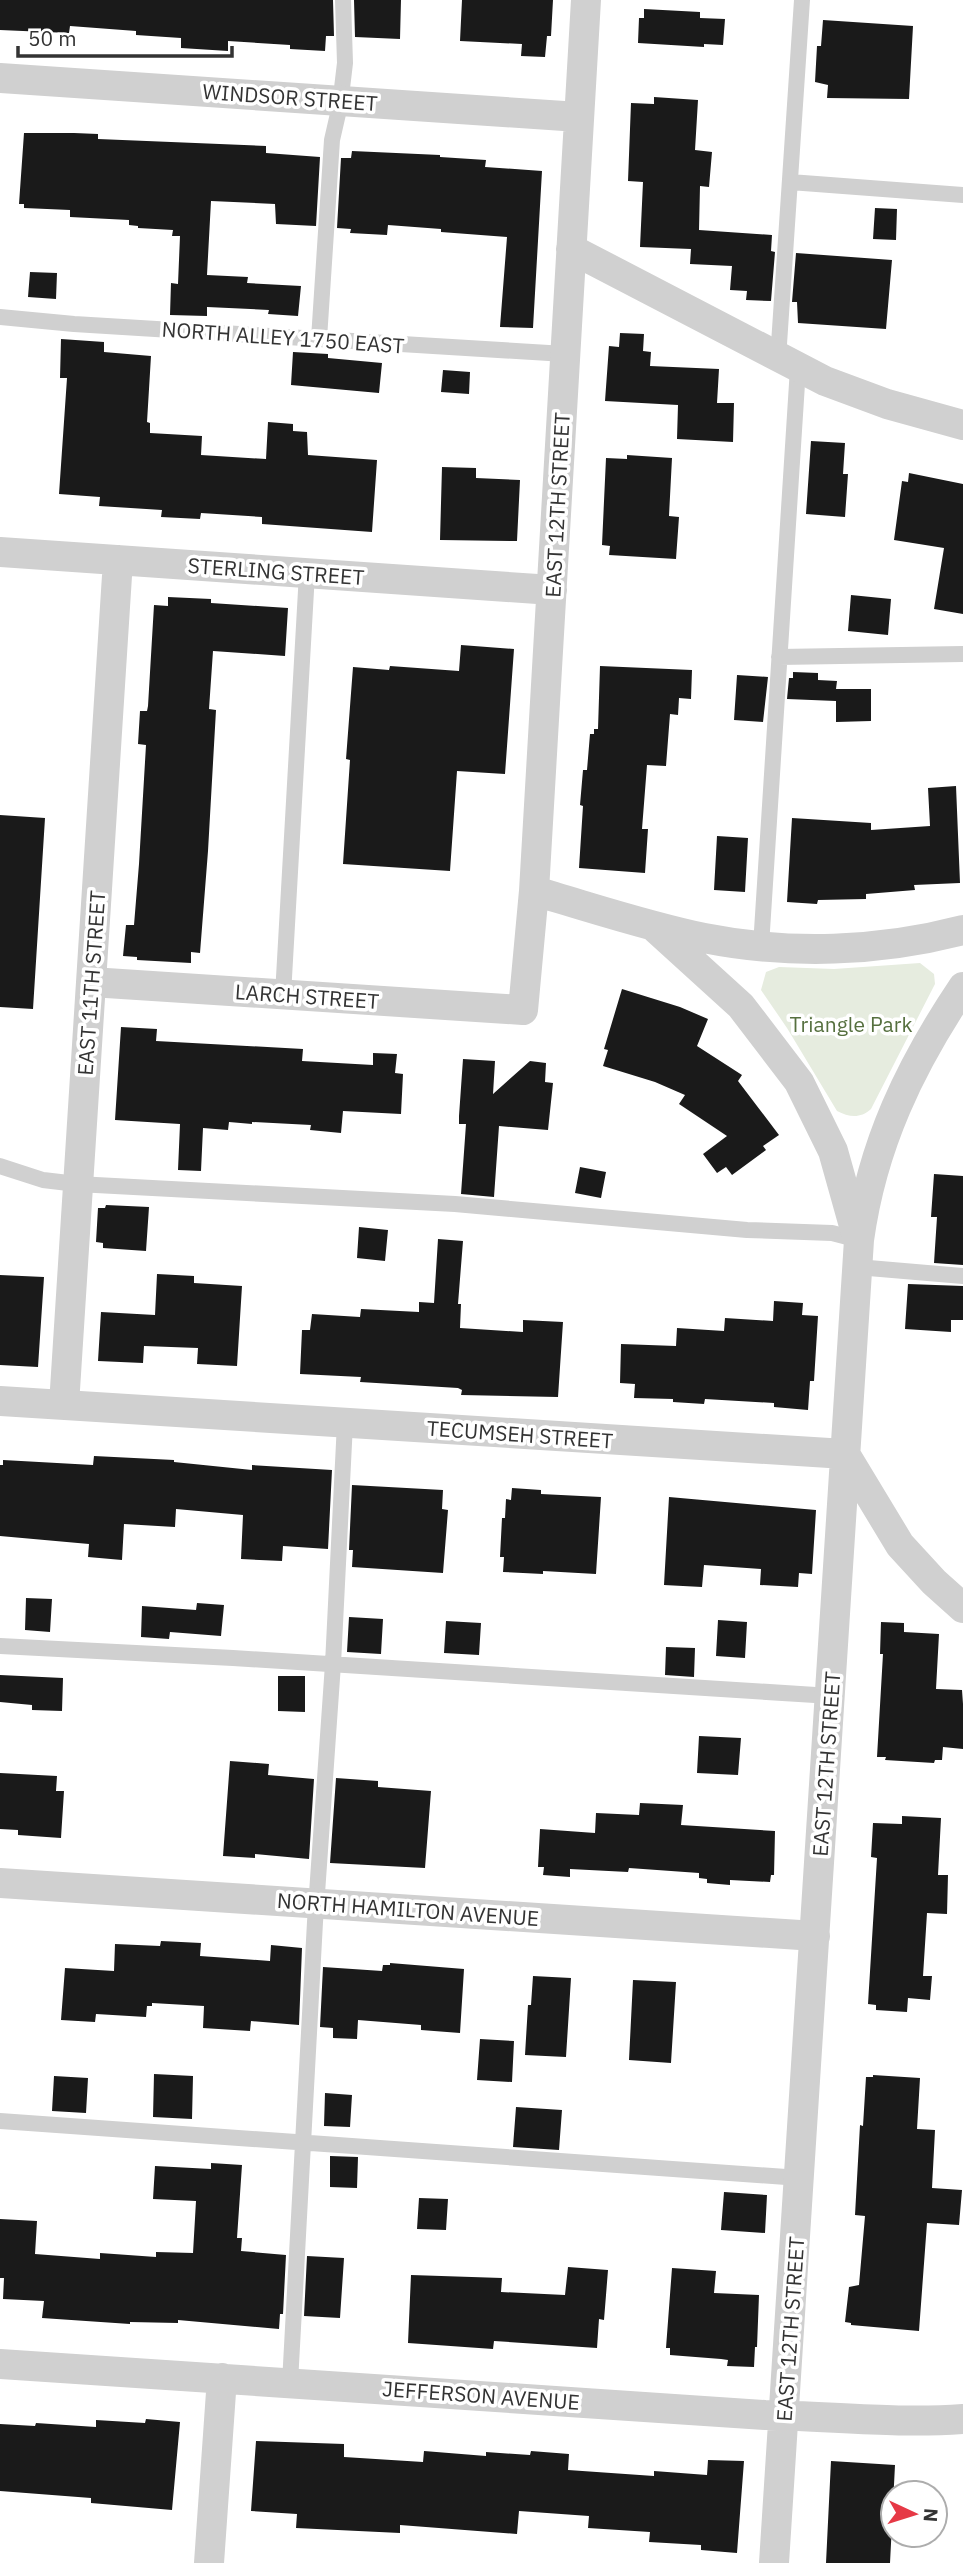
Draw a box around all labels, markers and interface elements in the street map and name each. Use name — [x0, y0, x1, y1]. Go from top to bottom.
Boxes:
scale bar — [18, 14, 231, 58]
text: 50 m — [28, 24, 77, 52]
street label: WINDSOR STREET — [202, 77, 378, 117]
street label: NORTH ALLEY 1750 EAST — [161, 315, 405, 359]
street label: EAST 12TH STREET — [538, 412, 576, 598]
street label: STERLING STREET — [187, 551, 365, 591]
street label: EAST 11TH STREET — [71, 889, 111, 1077]
street label: LARCH STREET — [234, 977, 380, 1015]
park label: Triangle Park — [790, 1010, 912, 1038]
street label: TECUMSEH STREET — [426, 1414, 614, 1454]
street label: EAST 12TH STREET — [806, 1670, 846, 1858]
street label: NORTH HAMILTON AVENUE — [276, 1886, 540, 1932]
street label: EAST 12TH STREET — [770, 2235, 810, 2423]
street label: JEFFERSON AVENUE — [381, 2374, 581, 2416]
north arrow — [879, 2479, 949, 2549]
text: N — [919, 2507, 943, 2523]

